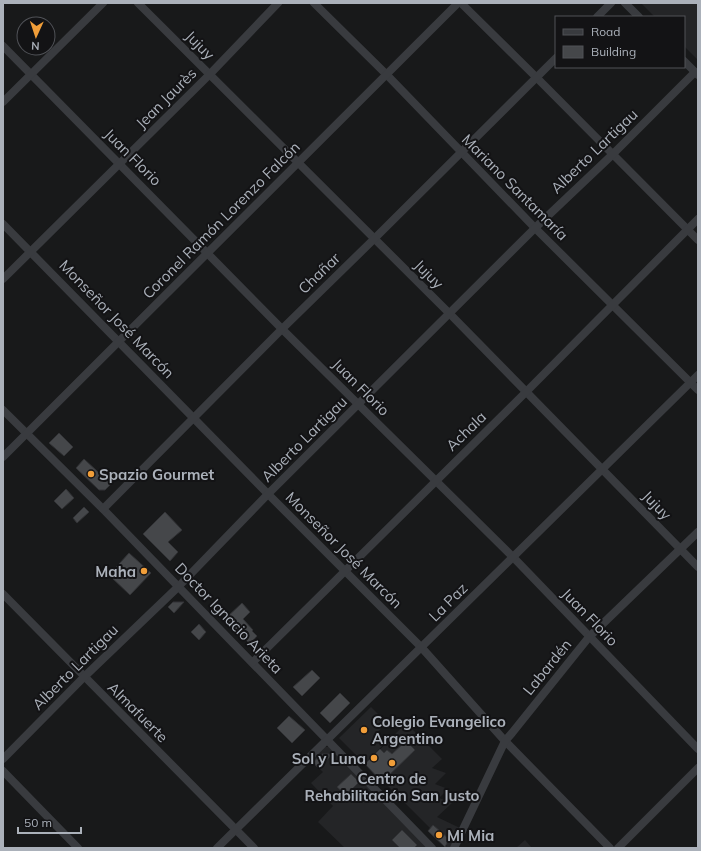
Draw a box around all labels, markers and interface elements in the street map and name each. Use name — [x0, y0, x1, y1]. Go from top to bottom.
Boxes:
north arrow — [16, 16, 56, 56]
legend — [555, 16, 685, 68]
text: Road — [591, 24, 620, 39]
street label: Jujuy — [181, 26, 219, 64]
text: N — [31, 39, 40, 53]
text: Building — [591, 44, 636, 59]
street label: Jean Jaurès — [132, 64, 200, 132]
street label: Alberto Lartigau — [546, 105, 642, 197]
street label: Juan Florio — [100, 124, 166, 190]
street label: Mariano Santamaría — [458, 130, 572, 244]
street label: Coronel Ramón Lorenzo Falcón — [138, 137, 304, 303]
street label: Chañar — [294, 248, 344, 298]
street label: Jujuy — [410, 255, 448, 293]
street label: Monseñor José Marcón — [55, 256, 179, 382]
street label: Juan Florio — [328, 354, 394, 420]
street label: Alberto Lartigau — [257, 392, 351, 486]
street label: Achala — [442, 407, 490, 455]
place label: Spazio Gourmet — [99, 465, 215, 484]
marker: Spazio Gourmet — [86, 469, 96, 479]
street label: Jujuy — [638, 486, 676, 524]
street label: Monseñor José Marcón — [282, 488, 406, 612]
street label: Doctor Ignacio Arieta — [171, 559, 287, 677]
place label: Maha — [95, 562, 136, 581]
marker: Maha — [139, 566, 149, 576]
street label: La Paz — [425, 578, 472, 625]
street label: Juan Florio — [558, 584, 622, 650]
street label: Alberto Lartigau — [28, 620, 122, 714]
street label: Labardén — [519, 635, 575, 699]
street label: Almafuerte — [104, 678, 172, 746]
place label: Colegio Evangelico Argentino — [372, 712, 506, 748]
marker: Colegio Evangelico Argentino — [359, 725, 369, 735]
place label: Sol y Luna — [292, 749, 366, 768]
marker: Sol y Luna — [369, 753, 379, 763]
marker: Centro de Rehabilitación San Justo — [387, 758, 397, 768]
place label: Centro de Rehabilitación San Justo — [305, 769, 480, 805]
scale bar — [18, 809, 81, 835]
text: 50 m — [24, 815, 52, 830]
place label: Mi Mia — [447, 826, 494, 845]
marker: Mi Mia — [434, 830, 444, 840]

